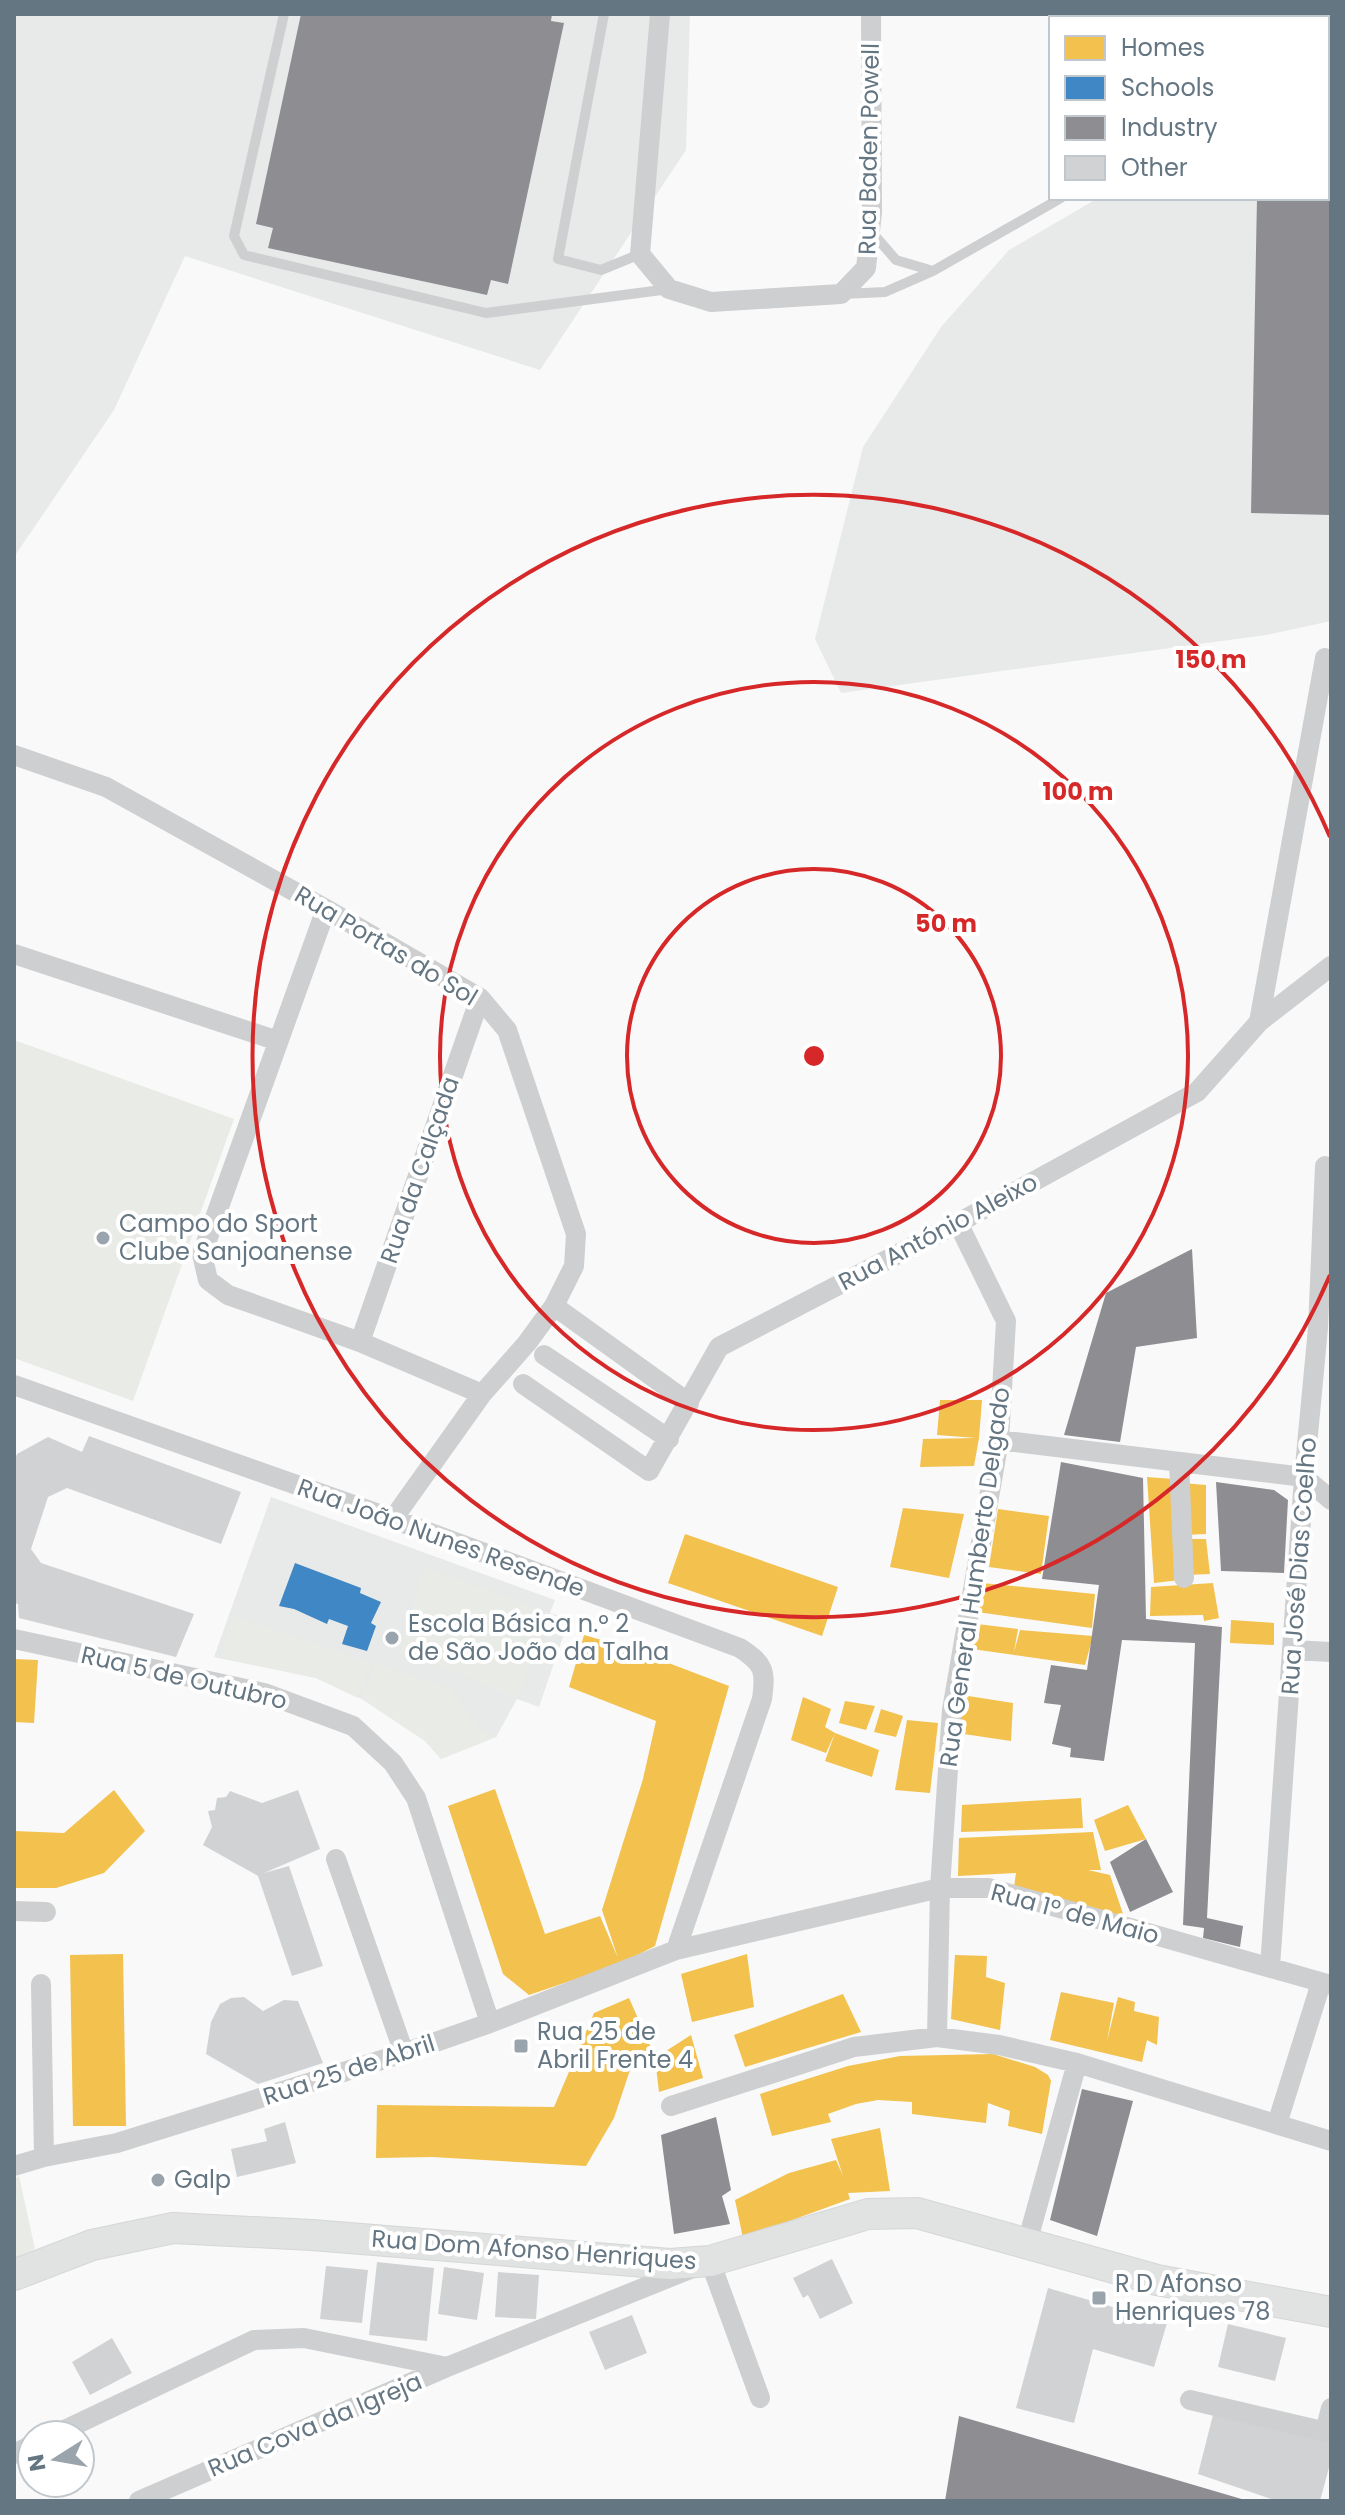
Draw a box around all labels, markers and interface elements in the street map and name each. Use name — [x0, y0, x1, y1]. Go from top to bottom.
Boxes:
legend — [1049, 16, 1329, 200]
text: Homes — [1121, 31, 1205, 64]
street label: Rua Baden Powell — [850, 43, 887, 255]
text: Schools — [1121, 71, 1214, 104]
text: Industry — [1121, 111, 1218, 144]
text: Other — [1121, 151, 1188, 184]
text: 150 m — [1176, 643, 1246, 676]
text: 100 m — [1043, 775, 1113, 808]
street label: Rua Portas do Sol — [289, 878, 484, 1013]
text: 50 m — [915, 907, 977, 940]
centre of rings — [800, 1042, 828, 1070]
street label: Rua da Calçada — [372, 1072, 467, 1268]
street label: Rua António Aleixo — [832, 1165, 1043, 1298]
place label: Campo do Sport Clube Sanjoanense — [119, 1207, 353, 1268]
marker: Campo do Sport Clube Sanjoanense — [94, 1229, 112, 1247]
street label: Rua General Humberto Delgado — [932, 1385, 1017, 1769]
street label: Rua José Dias Coelho — [1273, 1436, 1324, 1696]
street label: Rua João Nunes Resende — [293, 1470, 589, 1605]
place label: Escola Básica n.º 2 de São João da Talha — [408, 1607, 669, 1668]
marker: Escola Básica n.º 2 de São João da Talha — [383, 1629, 401, 1647]
street label: Rua 5 de Outubro — [78, 1638, 290, 1717]
street label: Rua 1º de Maio — [987, 1875, 1163, 1952]
place label: Rua 25 de Abril Frente 4 — [537, 2015, 693, 2076]
street label: Rua 25 de Abril — [259, 2026, 439, 2113]
marker: Rua 25 de Abril Frente 4 — [512, 2037, 530, 2055]
place label: Galp — [174, 2163, 231, 2196]
marker: Galp — [149, 2171, 167, 2189]
street label: Rua Dom Afonso Henriques — [370, 2222, 698, 2277]
place label: R D Afonso Henriques 78 — [1115, 2267, 1270, 2328]
marker: R D Afonso Henriques 78 — [1090, 2289, 1108, 2307]
street label: Rua Cova da Igreja — [203, 2365, 427, 2485]
north arrow — [16, 2419, 96, 2499]
text: N — [20, 2452, 54, 2474]

